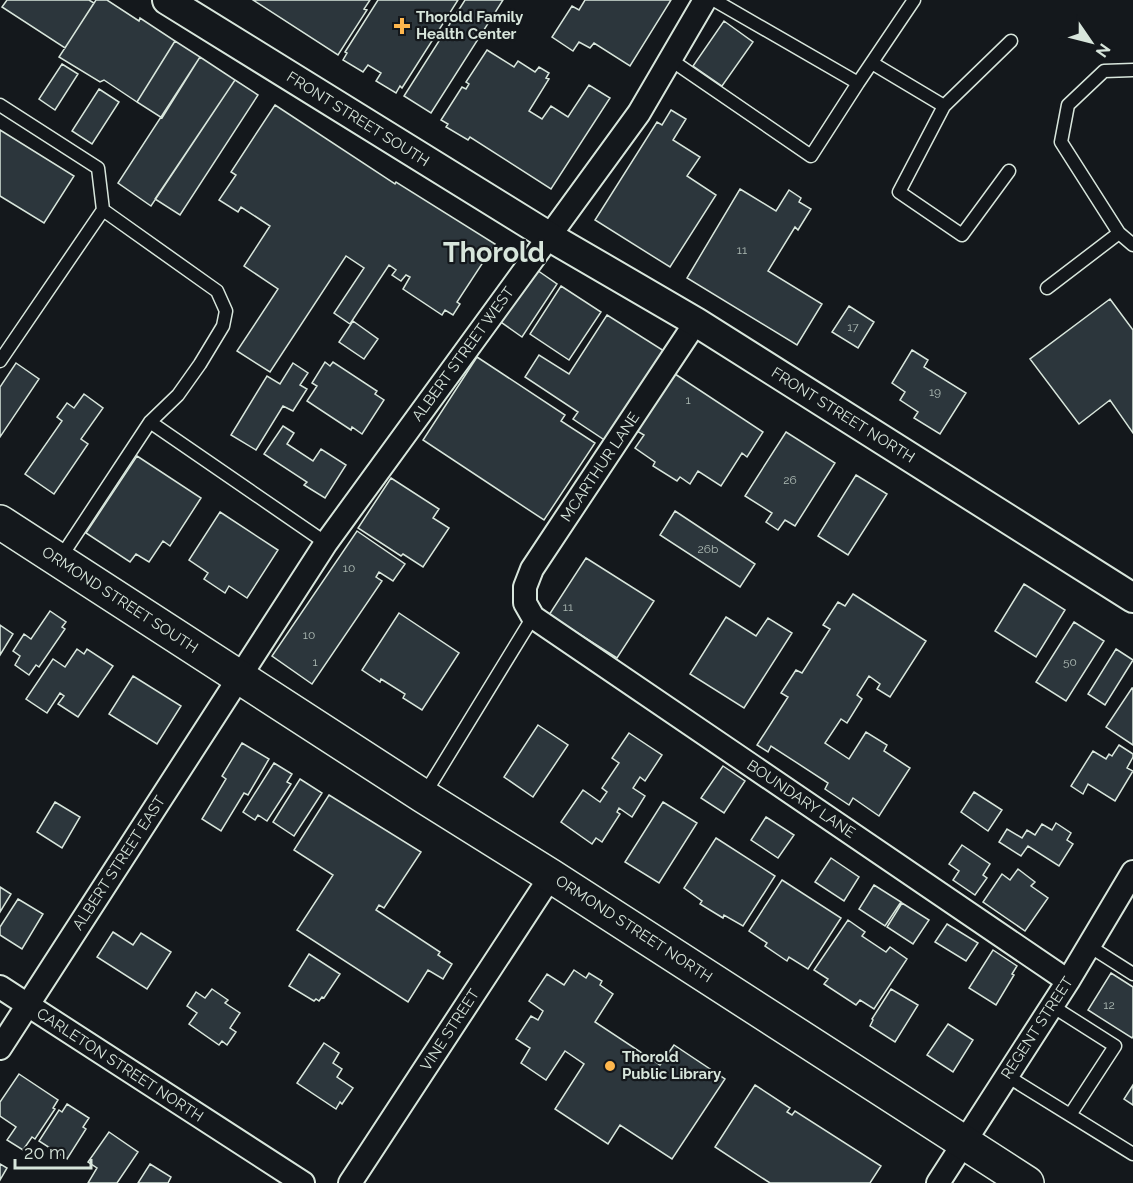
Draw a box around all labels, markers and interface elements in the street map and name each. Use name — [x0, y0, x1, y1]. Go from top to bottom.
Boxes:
place label: Thorold Family Health Center — [416, 8, 524, 43]
north arrow — [1061, 12, 1121, 72]
marker: Thorold Family Health Center — [393, 17, 411, 35]
text: N — [1092, 40, 1114, 61]
street label: FRONT STREET SOUTH — [283, 68, 433, 170]
district label: Thorold — [443, 237, 545, 268]
house number: 11 — [737, 243, 747, 257]
street label: ALBERT STREET WEST — [408, 283, 518, 425]
house number: 17 — [847, 320, 859, 334]
street label: FRONT STREET NORTH — [768, 363, 918, 467]
house number: 19 — [929, 385, 941, 399]
house number: 1 — [685, 393, 691, 407]
street label: MCARTHUR LANE — [557, 409, 643, 525]
house number: 26 — [783, 473, 797, 487]
house number: 26b — [698, 542, 718, 556]
street label: ORMOND STREET SOUTH — [39, 543, 201, 657]
house number: 10 — [343, 561, 355, 575]
house number: 11 — [563, 600, 573, 614]
house number: 10 — [303, 628, 315, 642]
house number: 1 — [312, 655, 318, 669]
house number: 50 — [1063, 655, 1077, 669]
street label: BOUNDARY LANE — [743, 756, 859, 842]
street label: ALBERT STREET EAST — [69, 793, 169, 933]
street label: ORMOND STREET NORTH — [552, 872, 716, 986]
street label: REGENT STREET — [997, 974, 1077, 1082]
street label: VINE STREET — [417, 986, 483, 1074]
house number: 12 — [1103, 998, 1115, 1012]
street label: CARLETON STREET NORTH — [33, 1004, 207, 1126]
place label: Thorold Public Library — [622, 1048, 722, 1083]
marker: Thorold Public Library — [603, 1059, 617, 1073]
scale bar — [15, 1132, 92, 1170]
text: 20 m — [24, 1142, 66, 1163]

